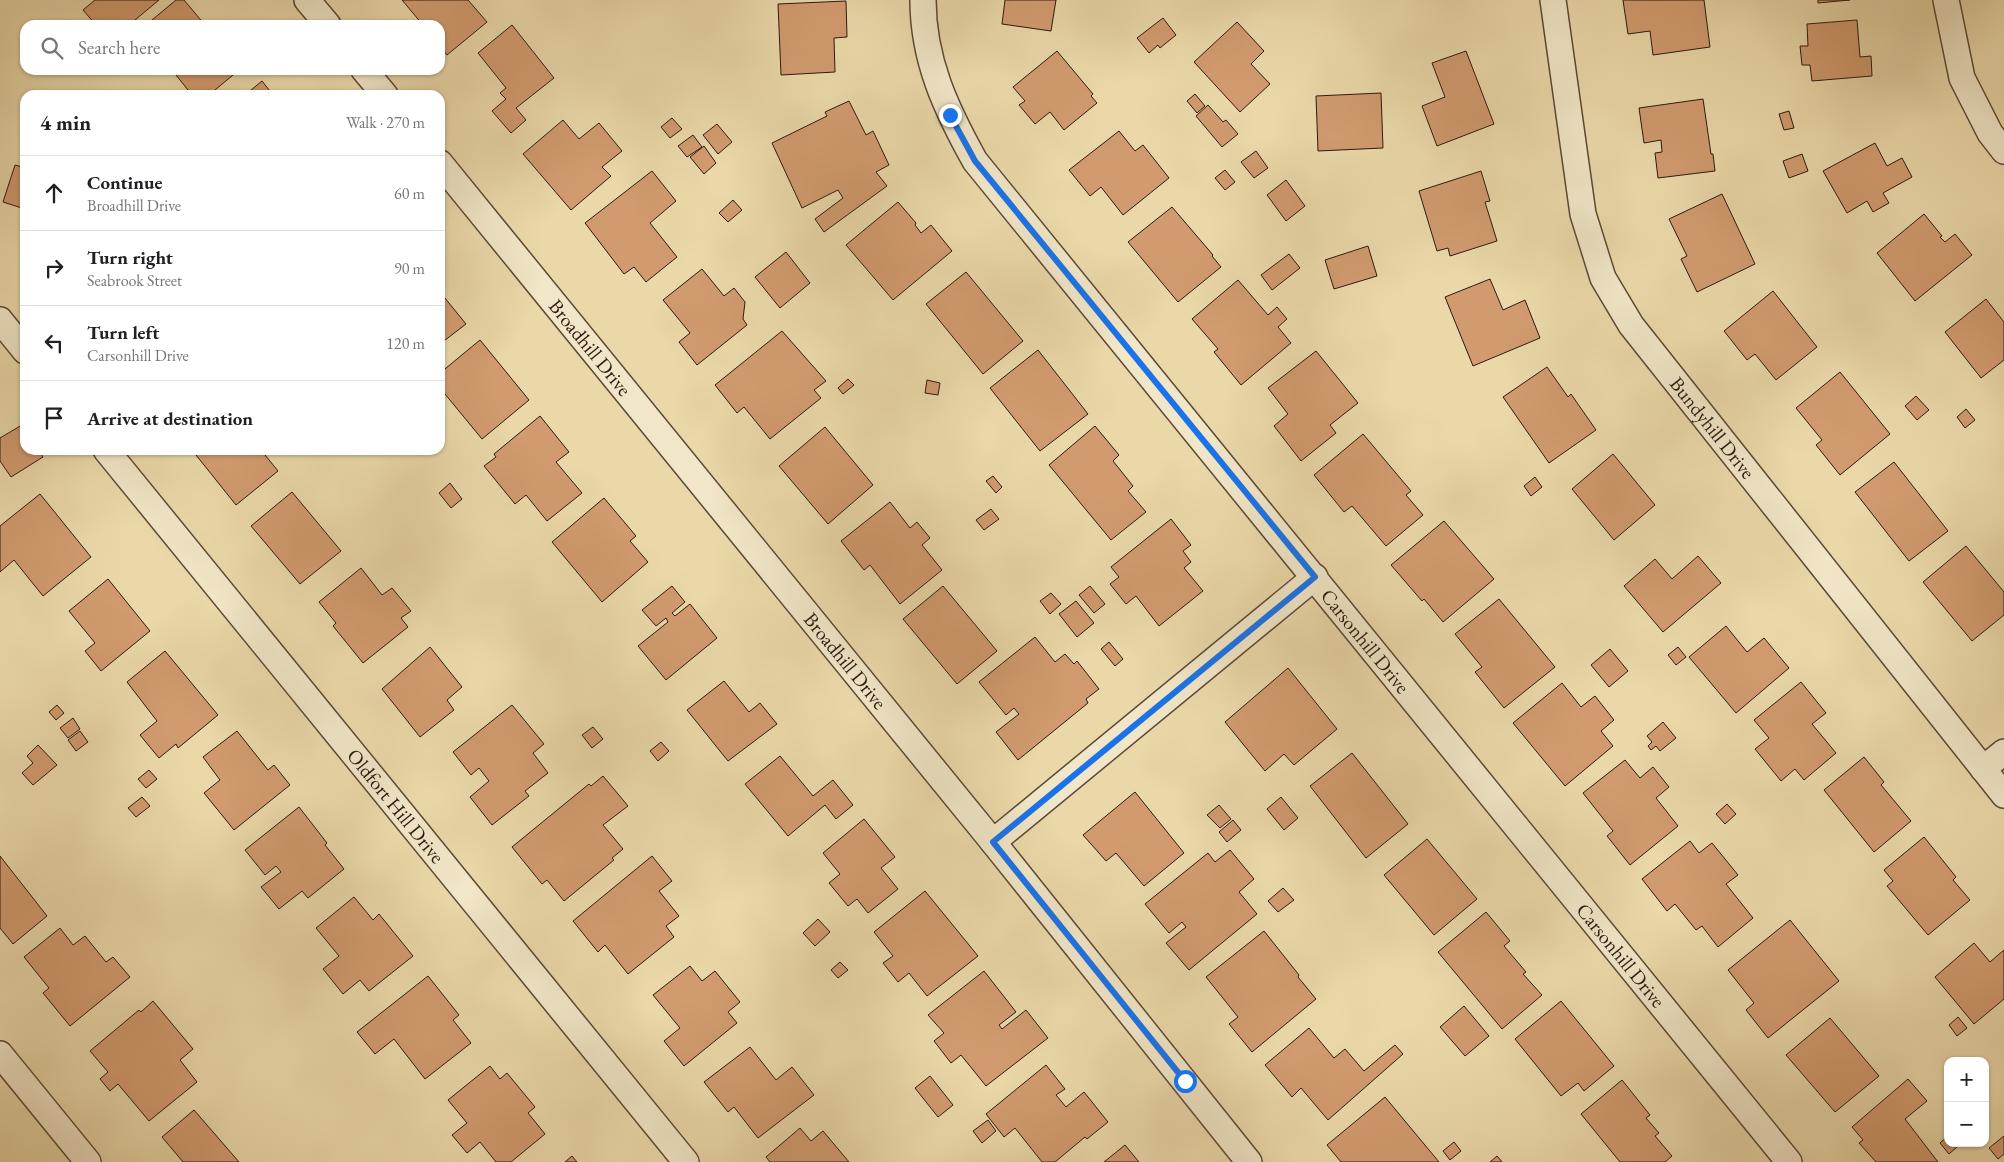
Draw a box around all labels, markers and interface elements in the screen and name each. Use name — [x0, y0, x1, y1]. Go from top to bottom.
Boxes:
search box — [20, 20, 445, 75]
icon: search — [38, 34, 66, 62]
text: Search here — [78, 35, 160, 60]
route end — [939, 104, 962, 127]
text: 4 min — [40, 109, 91, 136]
text: Walk · 270 m — [346, 112, 425, 133]
text: Continue — [87, 170, 162, 195]
icon: ahead — [40, 179, 68, 207]
text: 60 m — [394, 183, 425, 204]
text: Broadhill Drive — [87, 195, 181, 216]
text: Turn right — [87, 245, 173, 270]
icon: right — [40, 254, 68, 282]
text: 90 m — [394, 258, 425, 279]
text: Seabrook Street — [87, 270, 182, 291]
street label: Broadhill Drive — [543, 294, 638, 402]
text: Turn left — [87, 320, 159, 345]
icon: left — [40, 329, 68, 357]
text: 120 m — [386, 333, 425, 354]
text: Carsonhill Drive — [87, 345, 189, 366]
street label: Bundyhill Drive — [1664, 371, 1761, 484]
icon: arrive — [40, 404, 68, 432]
text: Arrive at destination — [87, 406, 253, 431]
street label: Carsonhill Drive — [1315, 583, 1416, 699]
street label: Broadhill Drive — [798, 607, 893, 715]
street label: Oldfort Hill Drive — [341, 743, 450, 869]
street label: Carsonhill Drive — [1571, 898, 1671, 1013]
map controls — [1944, 1057, 1989, 1147]
button: + — [1944, 1057, 1989, 1102]
route start — [1174, 1070, 1197, 1093]
button: − — [1944, 1102, 1989, 1147]

